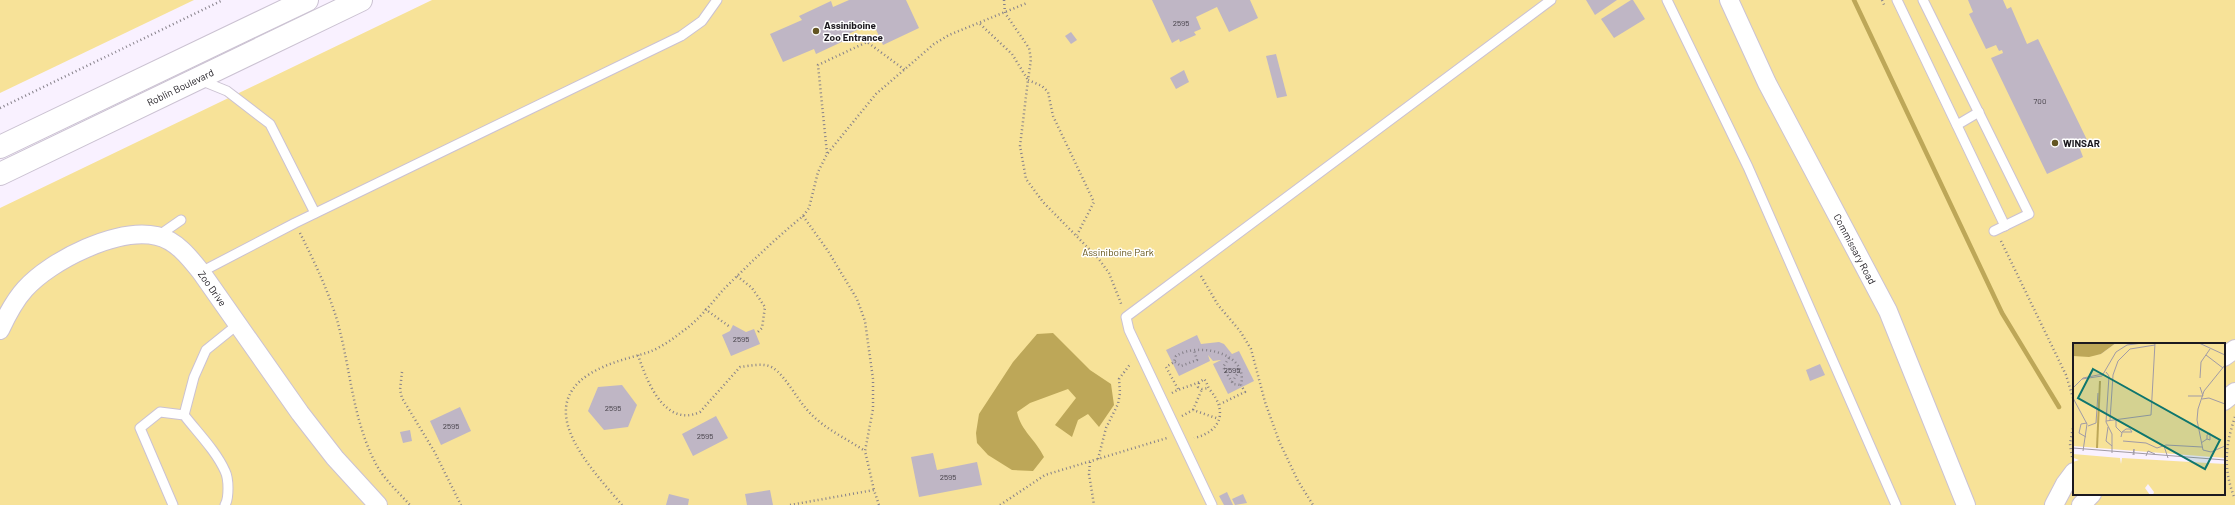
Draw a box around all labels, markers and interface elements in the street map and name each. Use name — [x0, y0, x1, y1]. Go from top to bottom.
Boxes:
house number: 2595 — [1173, 18, 1189, 28]
place label: Assiniboine Zoo Entrance — [824, 19, 884, 43]
marker: Assiniboine Zoo Entrance — [811, 26, 821, 36]
street label: Roblin Boulevard — [145, 66, 216, 108]
house number: 700 — [2034, 96, 2046, 106]
place label: WINSAR — [2063, 137, 2100, 149]
marker: WINSAR — [2050, 138, 2060, 148]
street label: Commissary Road — [1831, 212, 1879, 286]
park label: Assiniboine Park — [1082, 246, 1154, 258]
street label: Zoo Drive — [196, 268, 229, 308]
house number: 2595 — [733, 334, 749, 344]
inset map — [2073, 343, 2225, 495]
house number: 2595 — [1224, 365, 1240, 375]
house number: 2595 — [605, 403, 621, 413]
house number: 2595 — [443, 421, 459, 431]
house number: 2595 — [697, 431, 713, 441]
house number: 2595 — [940, 472, 956, 482]

